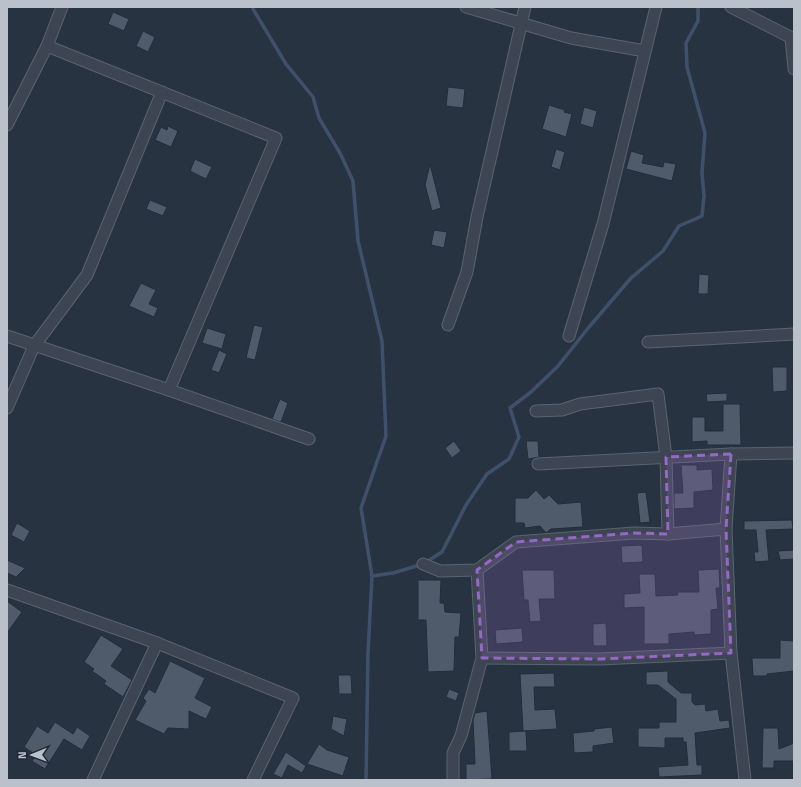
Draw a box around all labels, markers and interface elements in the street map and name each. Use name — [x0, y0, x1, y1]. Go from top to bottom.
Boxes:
north arrow — [12, 735, 52, 775]
text: N — [14, 751, 30, 759]

